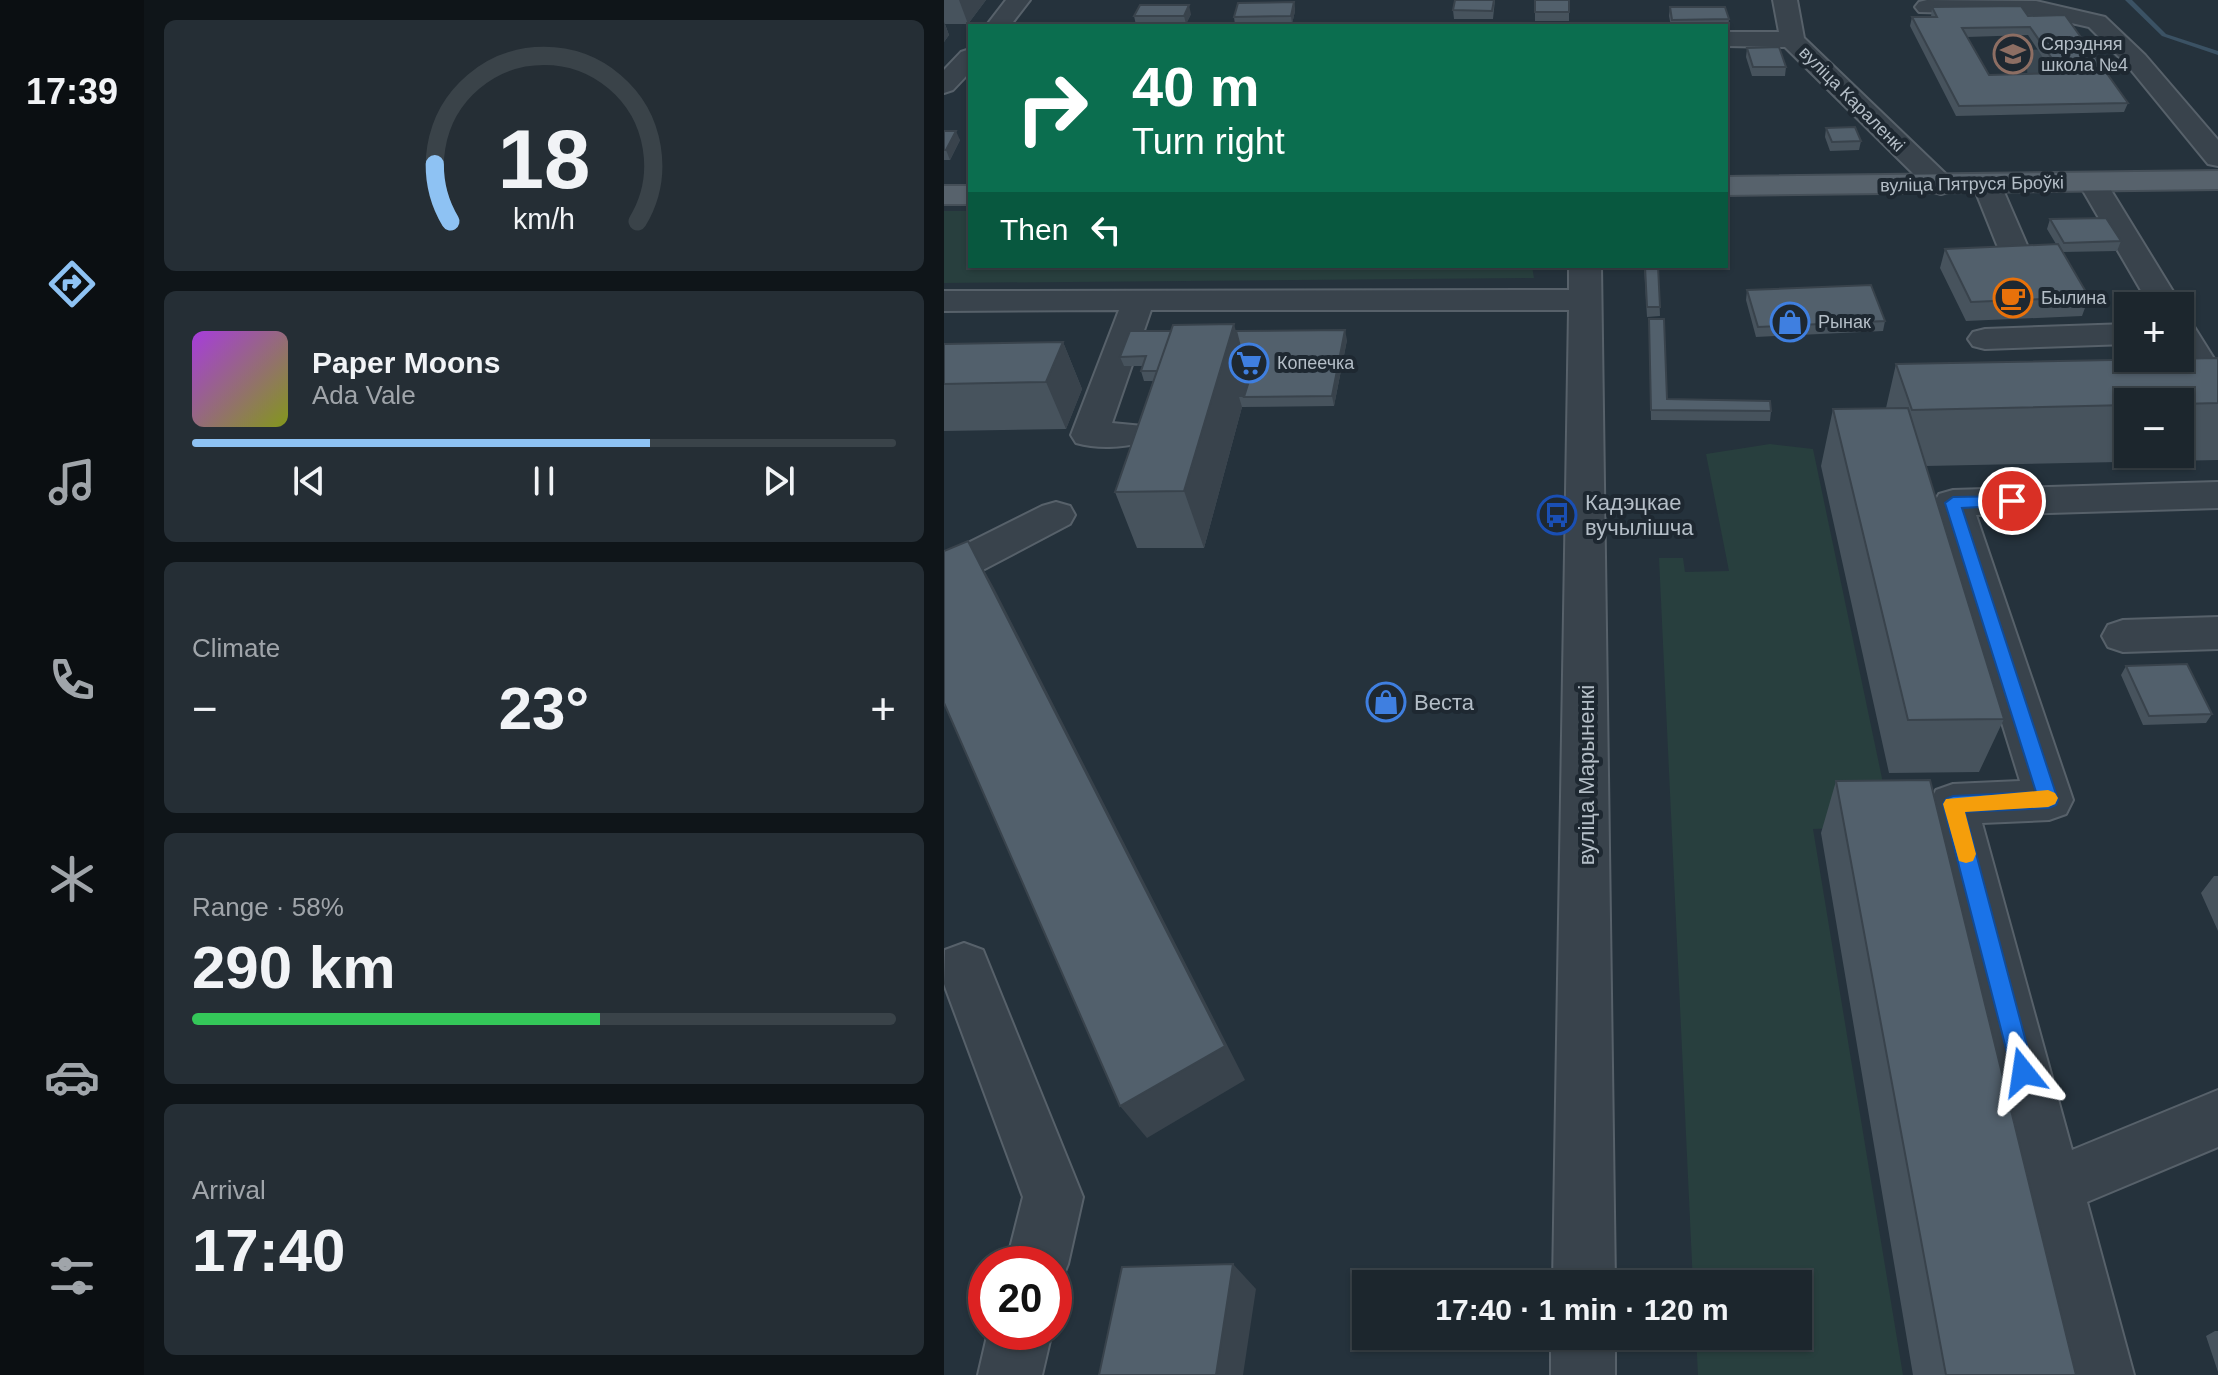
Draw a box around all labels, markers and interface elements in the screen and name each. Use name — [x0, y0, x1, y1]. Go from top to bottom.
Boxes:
school or university icon: Сярэдняя школа №4 — [1992, 33, 2034, 75]
place label: Сярэдняя школа №4 — [2041, 34, 2128, 75]
street label: вуліца Караленкі — [1795, 42, 1909, 156]
text: 40 m — [1132, 55, 1260, 118]
icon: right — [1000, 56, 1104, 160]
text: 17:39 — [26, 71, 118, 112]
text: 18 — [498, 112, 590, 205]
text: Turn right — [1132, 121, 1285, 162]
street label: вуліца Пятруся Броўкі — [1880, 172, 2064, 196]
text: km/h — [513, 203, 575, 235]
icon: left — [1084, 208, 1128, 252]
text: Then — [1000, 213, 1068, 246]
icon: directions — [44, 256, 100, 312]
cafe icon: Былина — [1992, 277, 2034, 319]
place label: Былина — [2041, 288, 2107, 308]
map controls — [2114, 292, 2194, 468]
button: + — [2114, 292, 2194, 372]
shop icon: Рынак — [1769, 301, 1811, 343]
place label: Рынак — [1818, 312, 1871, 332]
supermarket icon: Копеечка — [1228, 342, 1270, 384]
text: Paper Moons — [312, 346, 500, 379]
place label: Копеечка — [1277, 353, 1355, 373]
text: Ada Vale — [312, 380, 416, 410]
button: − — [2114, 388, 2194, 468]
icon: music — [44, 454, 100, 510]
icon: previous — [287, 459, 331, 503]
icon: pause — [522, 459, 566, 503]
icon: next — [757, 459, 801, 503]
pin — [1978, 467, 2046, 535]
icon: arrive — [1990, 479, 2034, 523]
place label: Кадэцкае вучылішча — [1585, 490, 1694, 540]
bus stop icon: Кадэцкае вучылішча — [1536, 494, 1578, 536]
text: Climate — [192, 633, 280, 663]
icon: phone — [44, 652, 100, 708]
text: 23° — [499, 675, 589, 742]
shop icon: Веста — [1365, 681, 1407, 723]
text: − — [192, 684, 218, 733]
text: + — [870, 684, 896, 733]
street label: вуліца Марыненкі — [1574, 685, 1599, 865]
place label: Веста — [1414, 690, 1475, 715]
icon: climate — [44, 851, 100, 907]
text: Range · 58% — [192, 892, 344, 922]
text: 290 km — [192, 934, 396, 1001]
position arrow — [1981, 1030, 2065, 1114]
icon: car — [44, 1049, 100, 1105]
text: Arrival — [192, 1175, 266, 1205]
text: 17:40 — [192, 1217, 345, 1284]
speed limit sign: 20 — [968, 1246, 1072, 1350]
icon: filters — [44, 1248, 100, 1304]
text: 17:40 · 1 min · 120 m — [1435, 1293, 1729, 1326]

